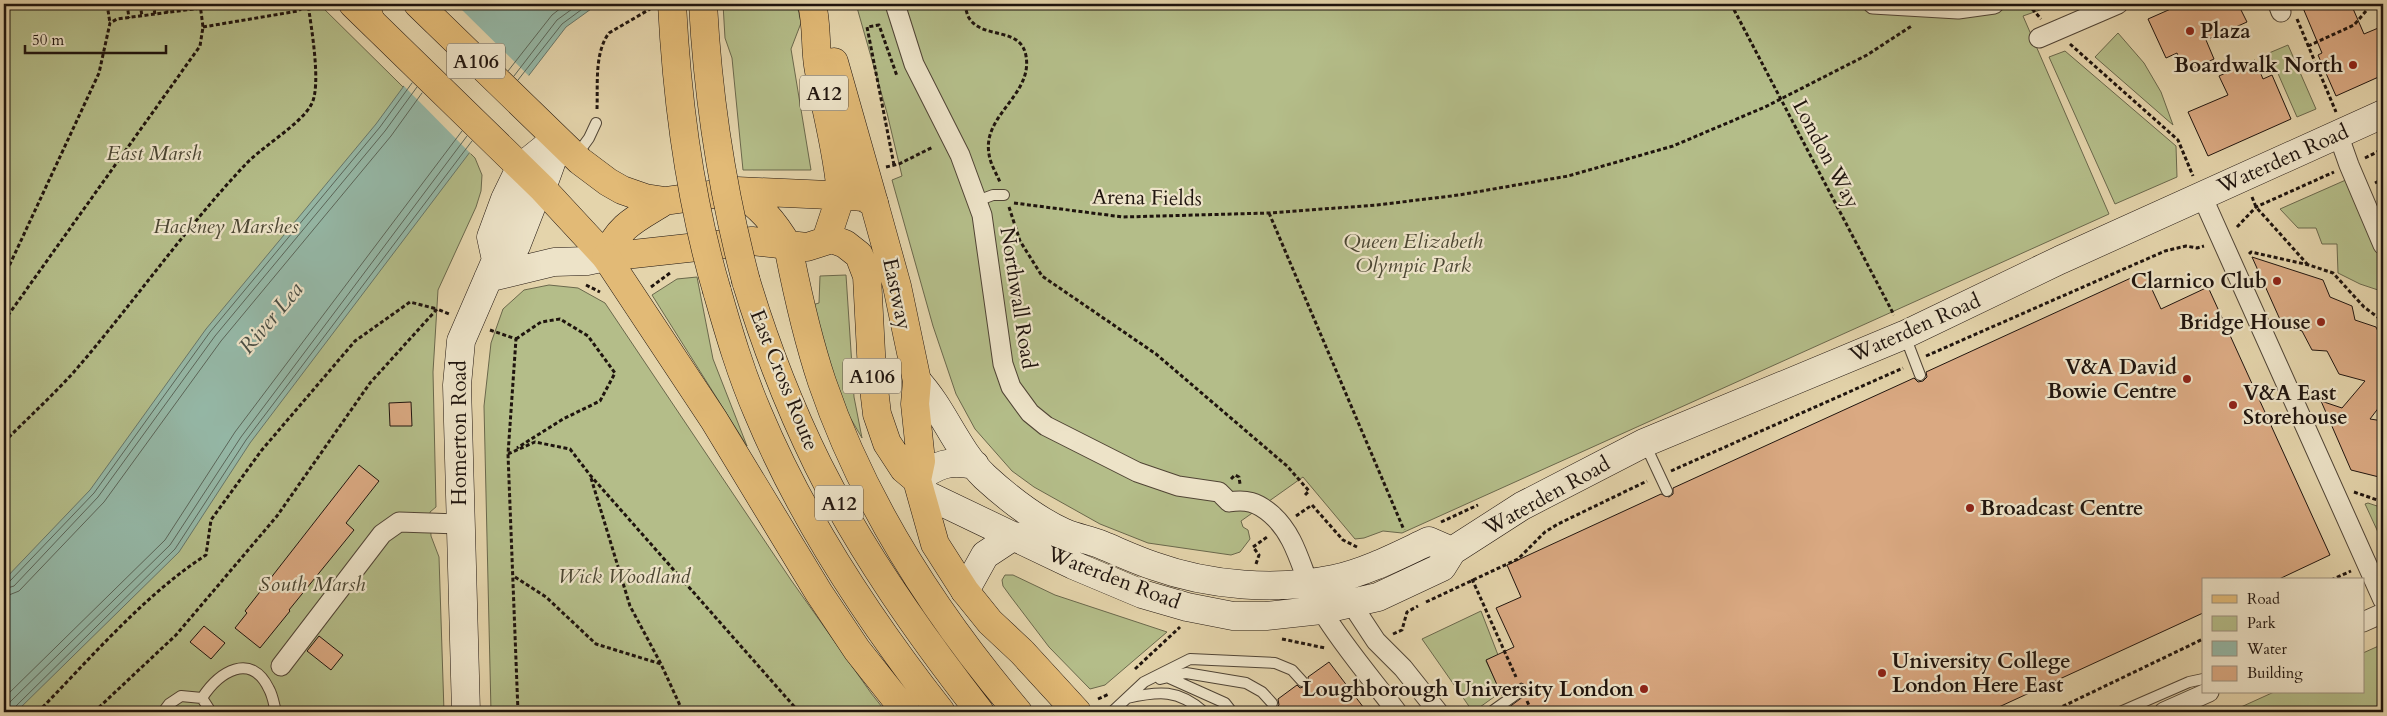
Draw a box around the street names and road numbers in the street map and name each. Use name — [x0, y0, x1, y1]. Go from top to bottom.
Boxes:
road number: A106 — [447, 44, 505, 78]
road number: A12 — [800, 76, 848, 110]
street label: London Way — [1785, 94, 1867, 214]
street label: Waterden Road — [2212, 117, 2353, 201]
street label: Arena Fields — [1092, 183, 1202, 213]
street label: Northwall Road — [992, 225, 1044, 371]
street label: Eastway — [875, 255, 919, 333]
street label: Waterden Road — [1844, 286, 1985, 370]
street label: East Cross Route — [743, 305, 825, 455]
road number: A106 — [843, 358, 901, 394]
street label: Homerton Road — [445, 360, 474, 506]
street label: Waterden Road — [1478, 449, 1615, 543]
road number: A12 — [815, 486, 863, 520]
street label: Waterden Road — [1042, 539, 1185, 617]

